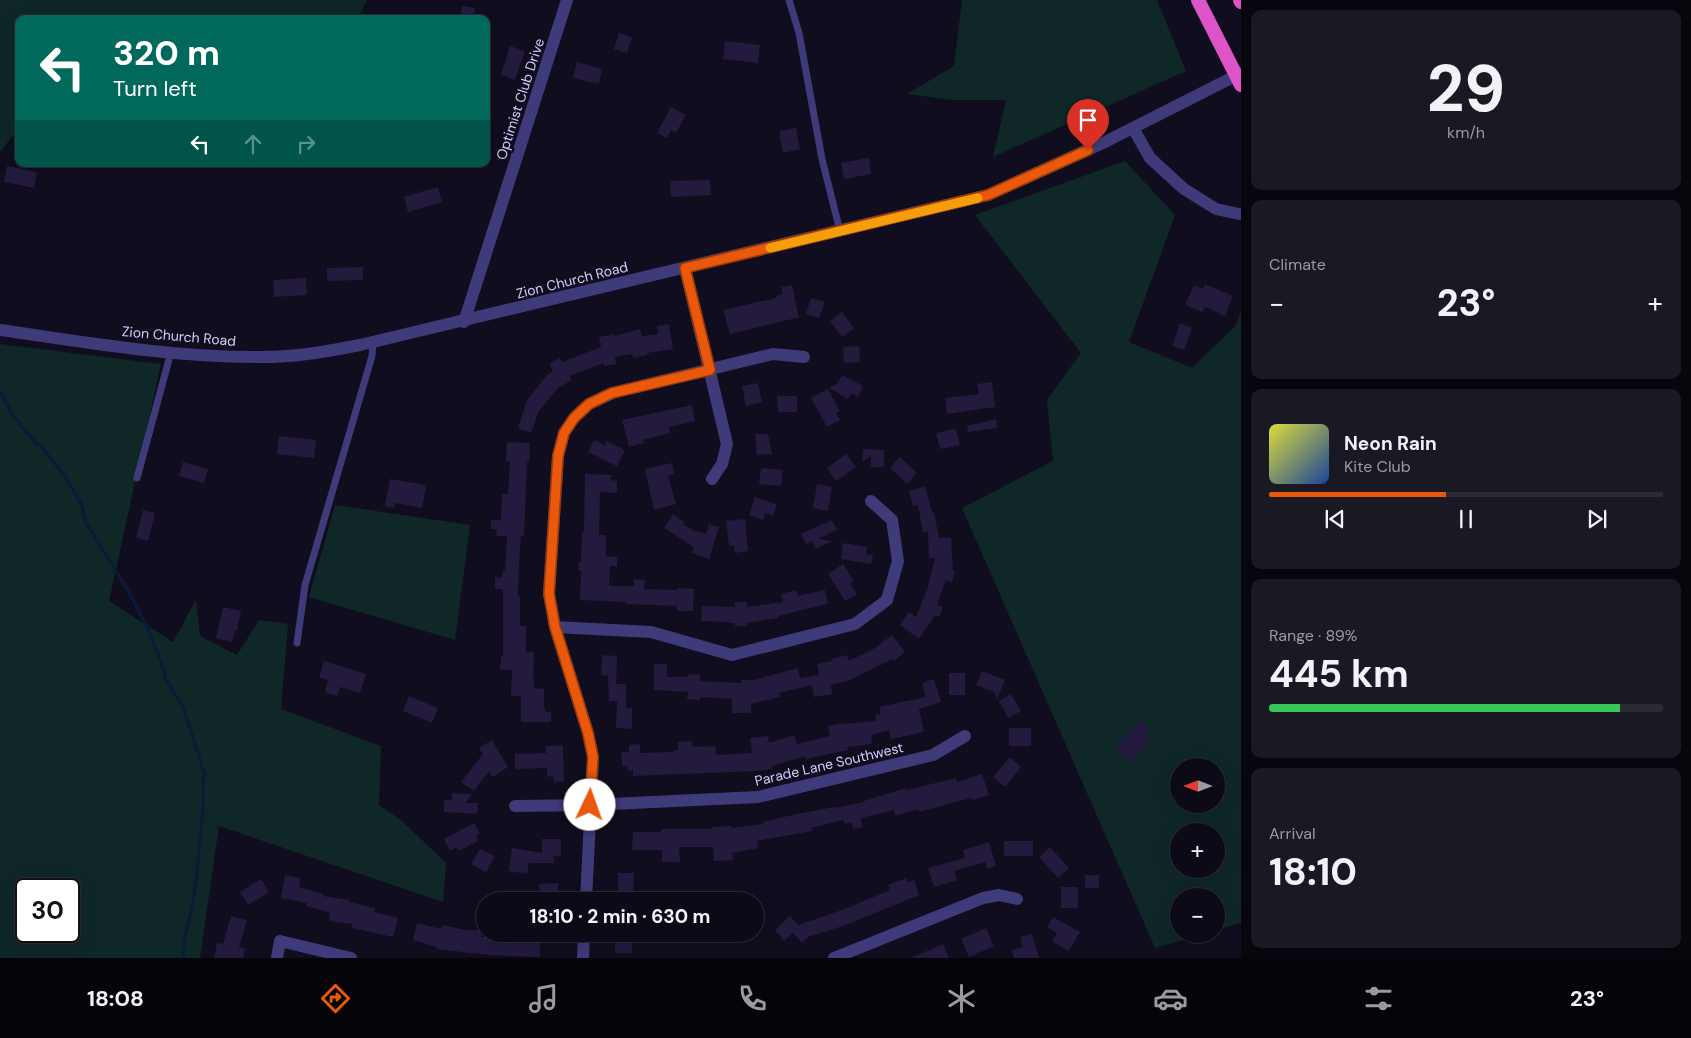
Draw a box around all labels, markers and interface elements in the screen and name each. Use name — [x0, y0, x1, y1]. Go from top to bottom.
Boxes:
text: 320 m — [113, 30, 220, 76]
icon: left — [30, 35, 95, 100]
street label: Optimist Club Drive — [492, 36, 548, 162]
text: 29 — [1427, 47, 1505, 131]
text: Turn left — [113, 74, 197, 103]
pin — [1067, 99, 1109, 150]
icon: arrive — [1074, 106, 1102, 134]
text: km/h — [1447, 122, 1485, 143]
icon: left — [186, 130, 214, 158]
icon: ahead — [239, 130, 267, 158]
icon: right — [292, 130, 320, 158]
text: Climate — [1269, 254, 1326, 275]
street label: Zion Church Road — [514, 257, 630, 303]
text: 23° — [1437, 278, 1495, 328]
text: − — [1269, 285, 1284, 322]
text: + — [1648, 285, 1663, 322]
street label: Zion Church Road — [121, 322, 237, 350]
text: Neon Rain — [1344, 431, 1437, 456]
text: Kite Club — [1344, 456, 1411, 477]
icon: previous — [1321, 505, 1349, 533]
icon: pause — [1452, 505, 1480, 533]
icon: next — [1583, 505, 1611, 533]
text: Range · 89% — [1269, 625, 1357, 646]
text: 445 km — [1269, 649, 1409, 699]
street label: Parade Lane Southwest — [753, 738, 905, 790]
north arrow — [1170, 758, 1225, 812]
map controls — [1170, 758, 1225, 943]
position arrow — [563, 778, 615, 830]
button: + — [1170, 823, 1225, 878]
text: Arrival — [1269, 823, 1316, 844]
text: 18:10 — [1269, 847, 1357, 897]
speed limit sign: 30 — [15, 878, 80, 943]
button: − — [1170, 888, 1225, 943]
text: 18:10 · 2 min · 630 m — [530, 904, 710, 929]
icon: directions — [318, 981, 353, 1016]
icon: music — [526, 981, 561, 1016]
icon: phone — [735, 981, 770, 1016]
icon: climate — [944, 981, 979, 1016]
icon: car — [1153, 981, 1188, 1016]
icon: filters — [1361, 981, 1396, 1016]
text: 18:08 — [87, 984, 144, 1013]
text: 23° — [1570, 984, 1604, 1013]

